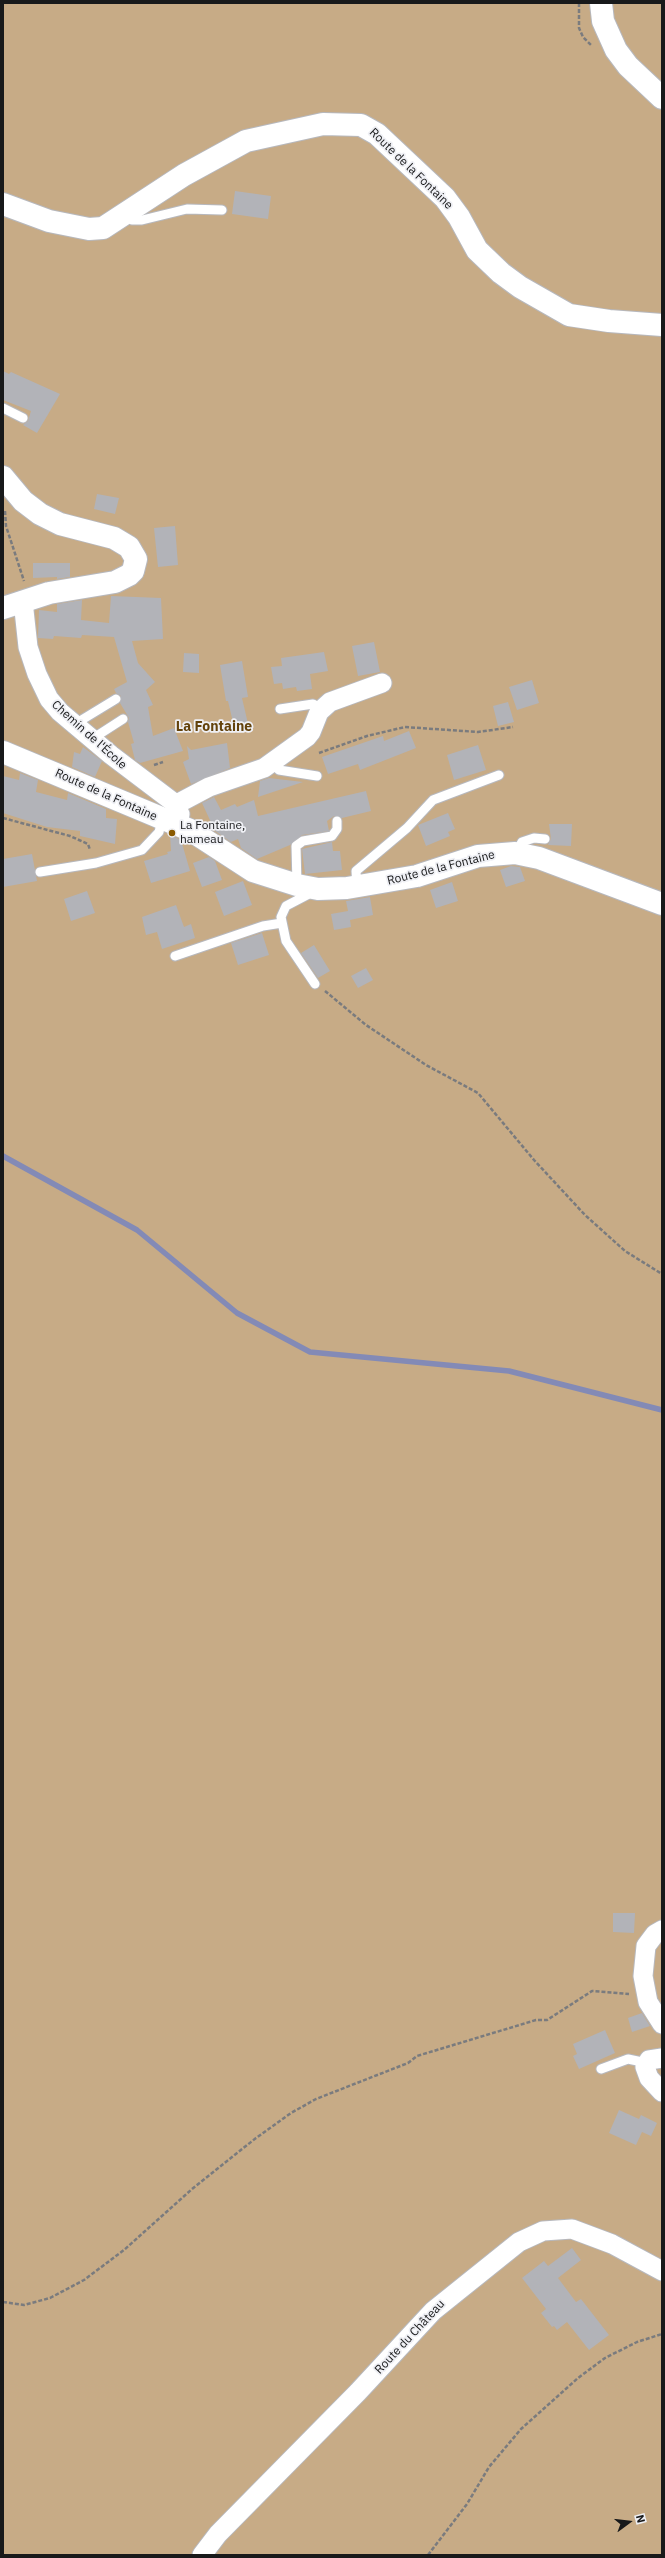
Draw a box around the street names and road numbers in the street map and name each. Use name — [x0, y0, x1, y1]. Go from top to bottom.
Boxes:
street label: Route de la Fontaine — [366, 125, 456, 213]
street label: Chemin de l'École — [49, 698, 129, 772]
street label: Route de la Fontaine — [53, 766, 159, 824]
street label: Route de la Fontaine — [386, 848, 496, 888]
street label: Route du Château — [372, 2297, 448, 2377]

